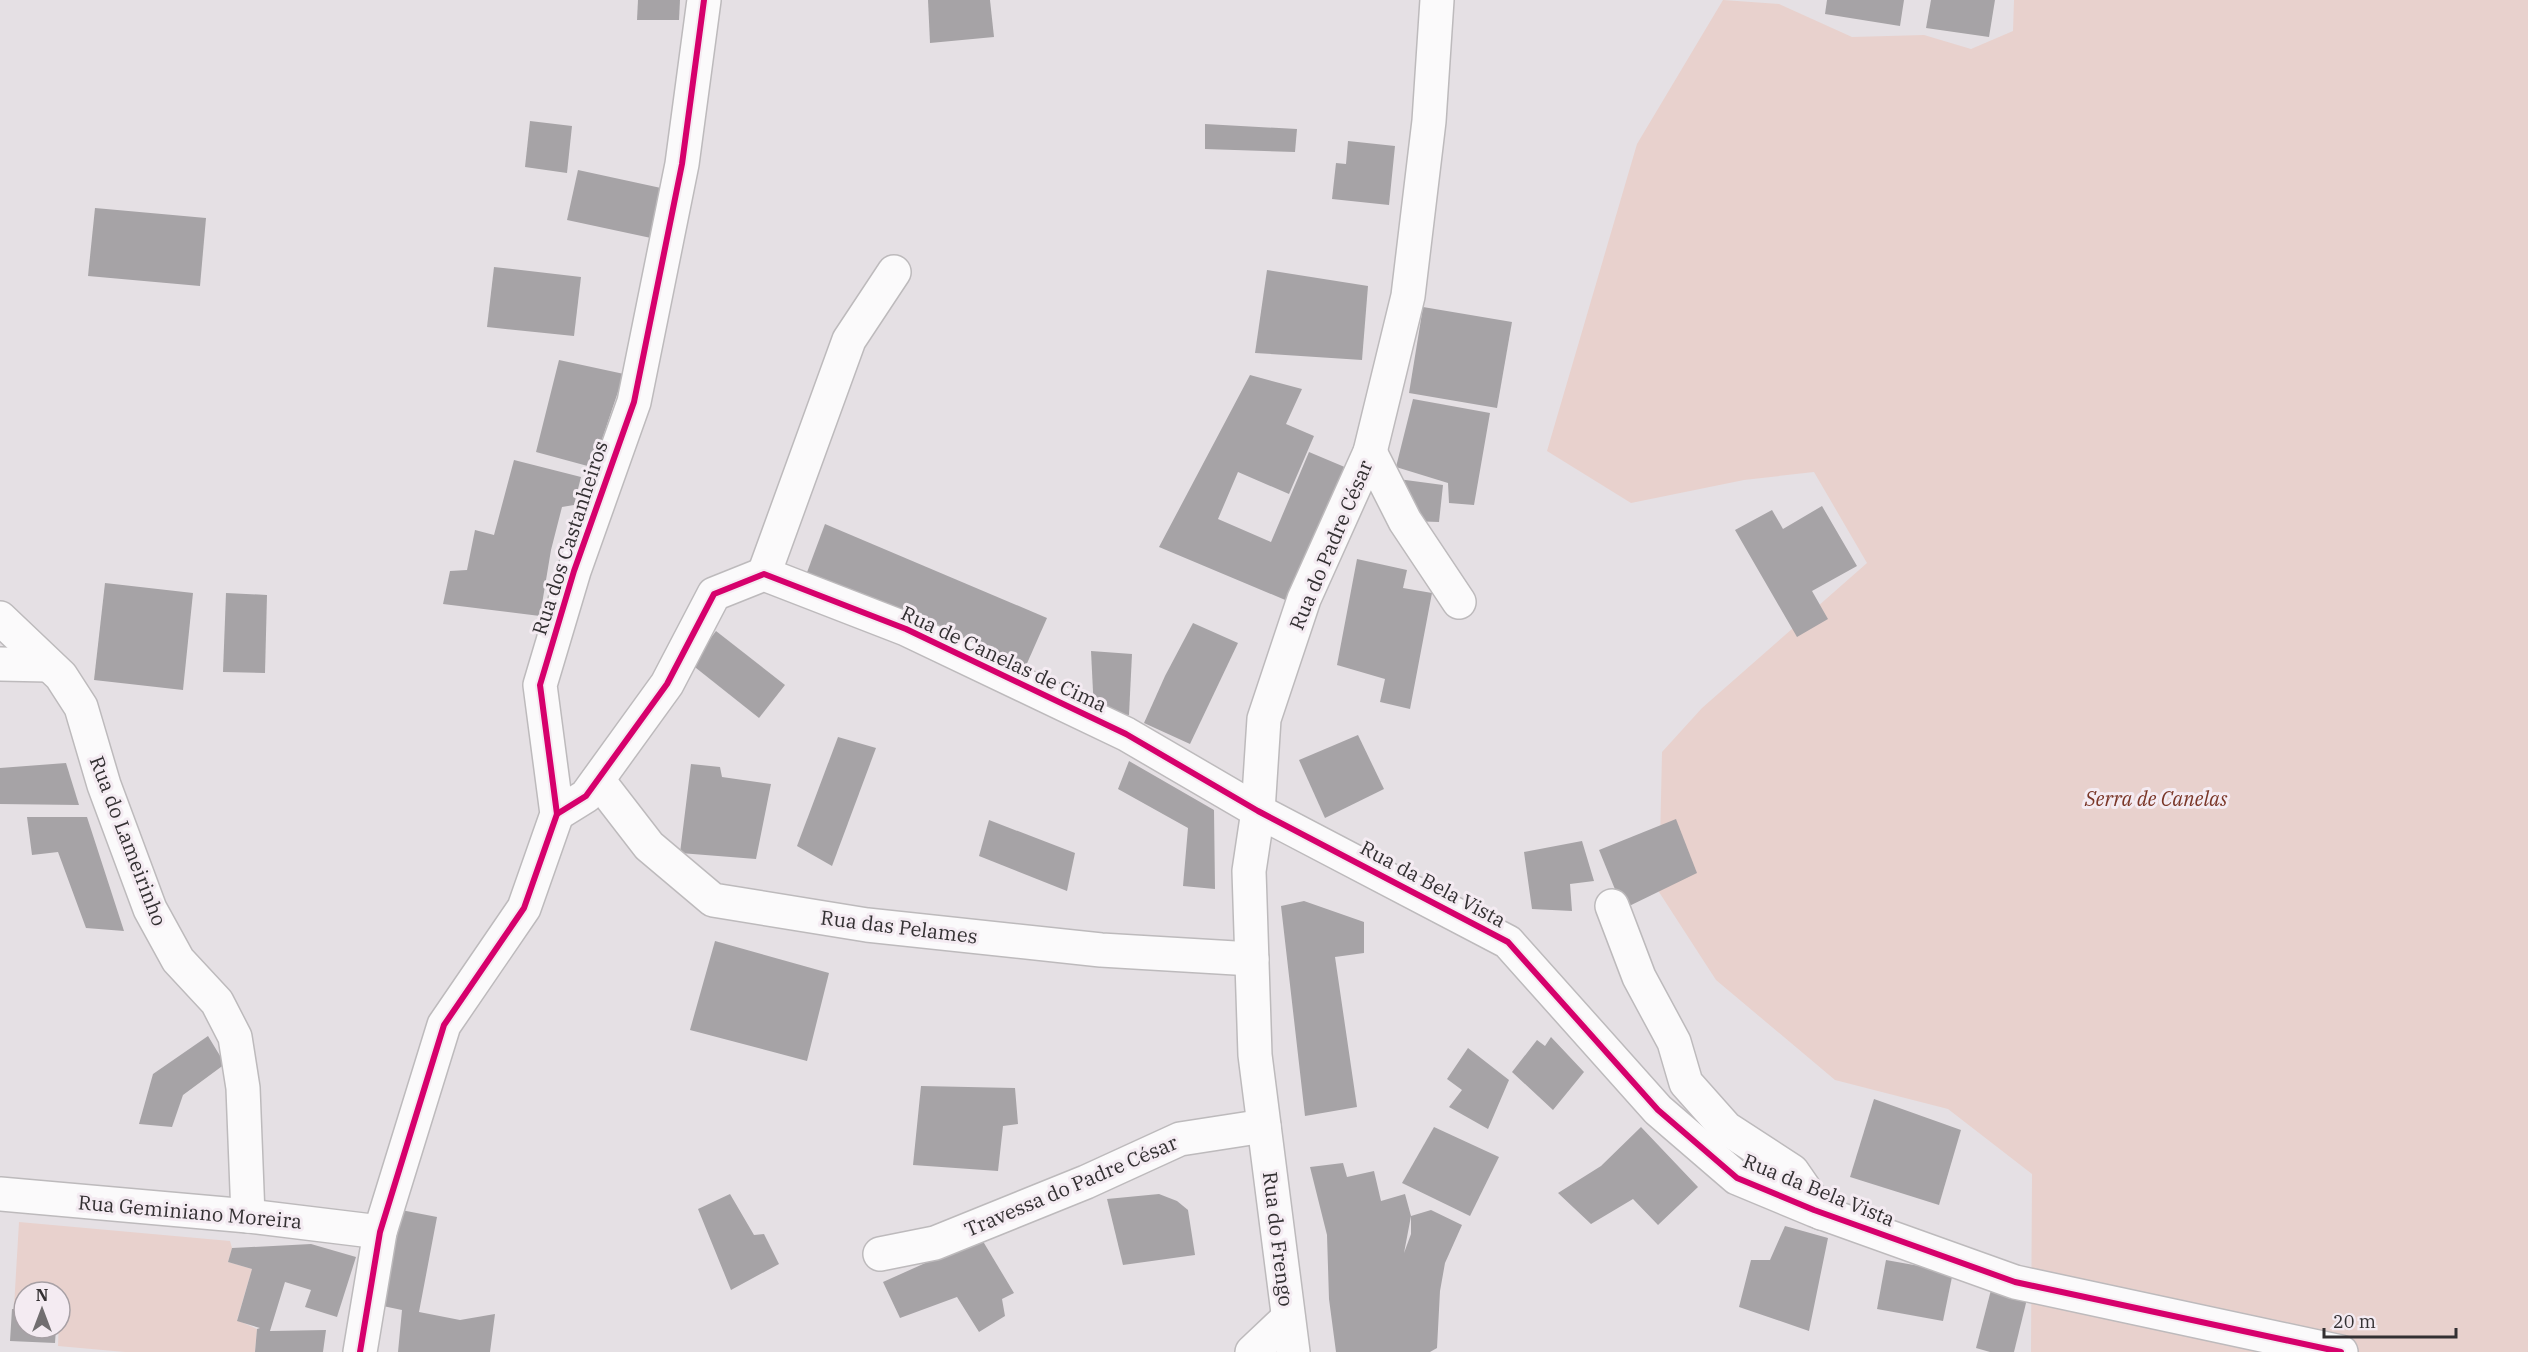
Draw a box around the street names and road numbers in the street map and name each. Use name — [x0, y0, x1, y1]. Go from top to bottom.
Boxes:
street label: Rua dos Castanheiros — [525, 437, 614, 638]
street label: Rua do Padre César — [1283, 456, 1379, 634]
street label: Rua de Canelas de Cima — [897, 599, 1112, 718]
street label: Rua do Lameirinho — [84, 752, 173, 930]
street label: Rua da Bela Vista — [1356, 834, 1511, 933]
street label: Rua das Pelames — [819, 903, 979, 950]
street label: Travessa do Padre César — [960, 1128, 1182, 1243]
street label: Rua da Bela Vista — [1739, 1147, 1899, 1232]
street label: Rua do Frengo — [1257, 1170, 1300, 1308]
street label: Rua Geminiano Moreira — [77, 1188, 303, 1235]

